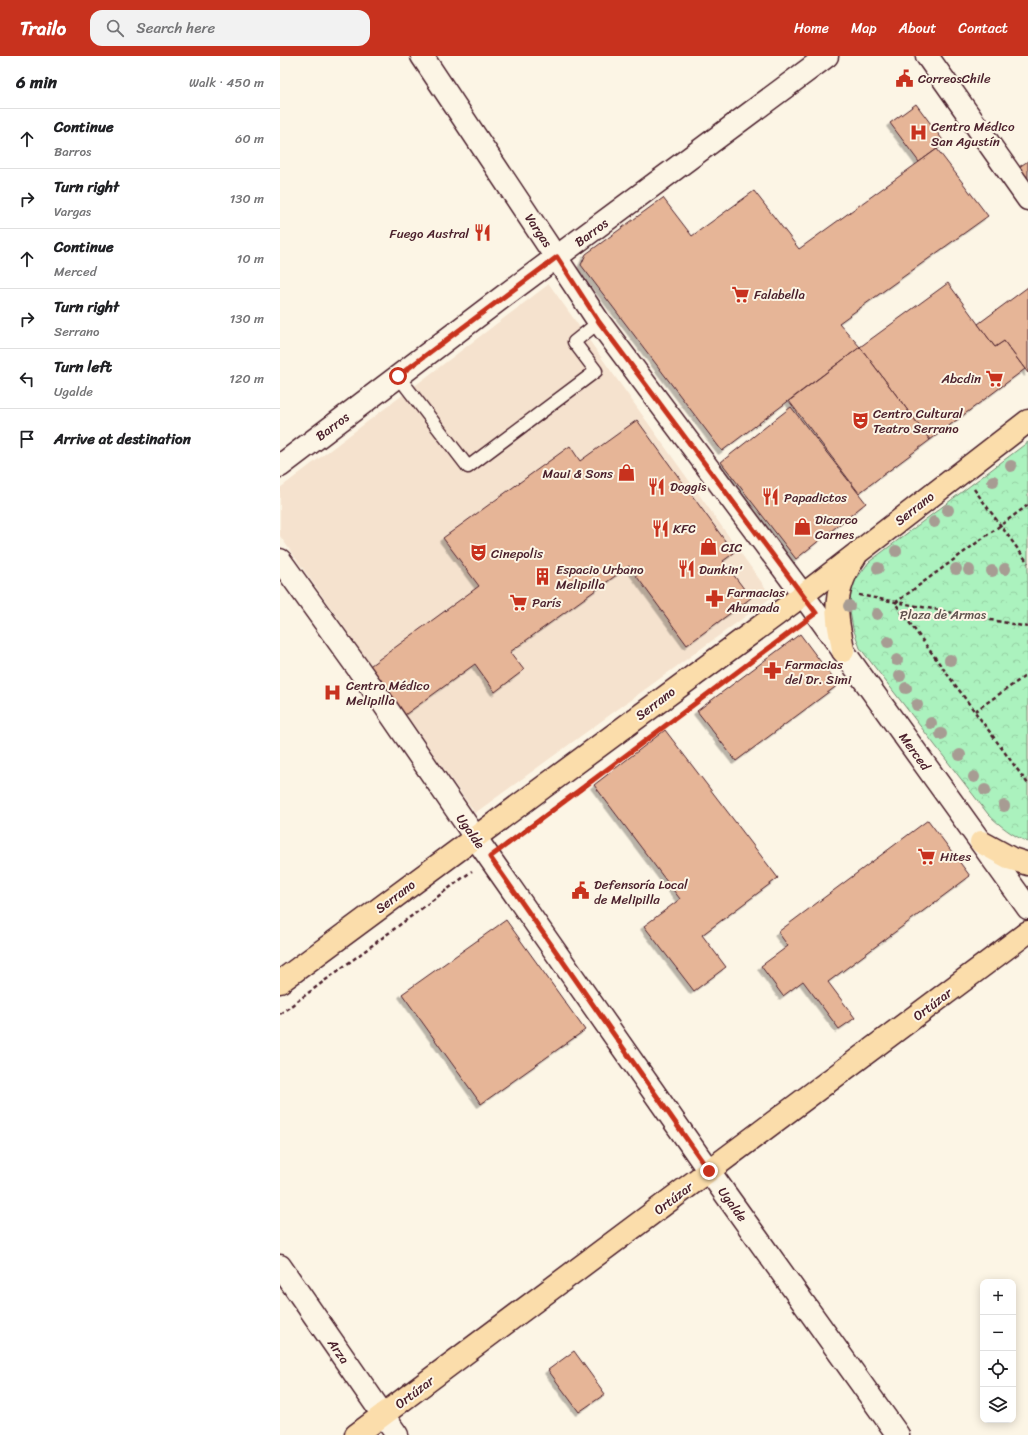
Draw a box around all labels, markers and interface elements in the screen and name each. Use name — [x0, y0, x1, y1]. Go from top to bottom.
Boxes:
search box — [90, 10, 370, 46]
text: Trailo — [20, 12, 66, 45]
text: Search here — [136, 15, 215, 41]
text: Home — [794, 16, 829, 41]
text: Map — [851, 16, 877, 41]
text: About — [899, 16, 936, 41]
text: Contact — [958, 16, 1008, 41]
icon: search — [104, 17, 126, 39]
text: 6 min — [16, 67, 57, 97]
place label: CorreosChile — [918, 67, 991, 90]
public building icon: CorreosChile — [895, 68, 915, 88]
text: Walk · 450 m — [189, 71, 264, 94]
text: Continue — [54, 114, 114, 140]
place label: Centro Médico San Agustín — [931, 115, 1015, 153]
hospital icon: Centro Médico San Agustín — [908, 123, 928, 143]
text: 60 m — [235, 127, 264, 150]
icon: ahead — [16, 128, 38, 150]
text: Barros — [54, 140, 91, 163]
text: Turn right — [54, 174, 119, 200]
text: 130 m — [230, 187, 264, 210]
icon: right — [16, 188, 38, 210]
text: Vargas — [54, 200, 91, 223]
street label: Vargas — [519, 208, 559, 253]
street label: Barros — [569, 212, 614, 253]
place label: Fuego Austral — [390, 222, 469, 245]
restaurant icon: Fuego Austral — [472, 223, 492, 243]
text: Continue — [54, 234, 114, 260]
text: 10 m — [237, 247, 264, 270]
icon: ahead — [16, 248, 38, 270]
text: Merced — [54, 260, 97, 283]
place label: Falabella — [754, 283, 805, 306]
supermarket icon: Falabella — [731, 284, 751, 304]
text: Turn right — [54, 294, 119, 320]
text: 130 m — [230, 307, 264, 330]
icon: right — [16, 308, 38, 330]
text: Serrano — [54, 320, 100, 343]
text: Turn left — [54, 354, 112, 380]
text: 120 m — [229, 367, 264, 390]
route start — [389, 367, 407, 385]
place label: Abcdin — [940, 367, 981, 390]
icon: left — [16, 368, 38, 390]
supermarket icon: Abcdin — [984, 368, 1004, 388]
text: Ugalde — [54, 380, 93, 403]
place label: Centro Cultural Teatro Serrano — [873, 402, 963, 440]
street label: Barros — [310, 406, 355, 447]
theatre icon: Centro Cultural Teatro Serrano — [850, 410, 870, 430]
text: Arrive at destination — [54, 426, 191, 452]
icon: arrive — [16, 428, 38, 450]
place label: Maui & Sons — [543, 462, 613, 485]
shop icon: Maui & Sons — [616, 463, 636, 483]
place label: Doggis — [670, 475, 707, 498]
restaurant icon: Doggis — [647, 476, 667, 496]
street label: Serrano — [889, 485, 940, 531]
place label: Papadictos — [784, 486, 847, 509]
restaurant icon: Papadictos — [761, 487, 781, 507]
place label: Dicarco Carnes — [815, 508, 858, 546]
shop icon: Dicarco Carnes — [792, 516, 812, 536]
place label: KFC — [673, 517, 696, 540]
restaurant icon: KFC — [650, 518, 670, 538]
place label: CIC — [721, 536, 742, 559]
shop icon: CIC — [698, 537, 718, 557]
place label: Cinepolis — [491, 542, 544, 565]
theatre icon: Cinepolis — [468, 543, 488, 563]
place label: Espacio Urbano Melipilla — [556, 558, 644, 596]
place label: Dunkin' — [699, 558, 743, 581]
restaurant icon: Dunkin' — [676, 559, 696, 579]
building icon: Espacio Urbano Melipilla — [533, 566, 553, 586]
place label: Farmacias Ahumada — [726, 581, 786, 619]
pharmacy icon: Farmacias Ahumada — [704, 589, 724, 609]
place label: París — [532, 591, 561, 614]
supermarket icon: París — [509, 592, 529, 612]
park label: Plaza de Armas — [900, 603, 987, 626]
place label: Farmacias del Dr. Simi — [785, 653, 852, 691]
pharmacy icon: Farmacias del Dr. Simi — [762, 661, 782, 681]
place label: Centro Médico Melipilla — [346, 674, 430, 712]
street label: Serrano — [630, 680, 681, 726]
hospital icon: Centro Médico Melipilla — [323, 682, 343, 702]
street label: Merced — [893, 727, 937, 776]
street label: Ugalde — [450, 809, 491, 854]
place label: Hites — [940, 845, 971, 868]
supermarket icon: Hites — [917, 846, 937, 866]
street label: Serrano — [370, 873, 421, 919]
place label: Defensoría Local de Melipilla — [594, 873, 688, 911]
public building icon: Defensoría Local de Melipilla — [571, 881, 591, 901]
street label: Ortúzar — [908, 981, 957, 1027]
route end — [700, 1162, 718, 1180]
street label: Ortúzar — [649, 1175, 698, 1221]
street label: Ugalde — [712, 1182, 754, 1227]
map controls — [980, 1279, 1016, 1423]
button: + — [980, 1279, 1016, 1315]
button: − — [980, 1315, 1016, 1351]
street label: Arza — [321, 1333, 356, 1369]
button: locate — [980, 1351, 1016, 1387]
street label: Ortúzar — [390, 1369, 439, 1415]
button: layers — [980, 1387, 1016, 1423]

